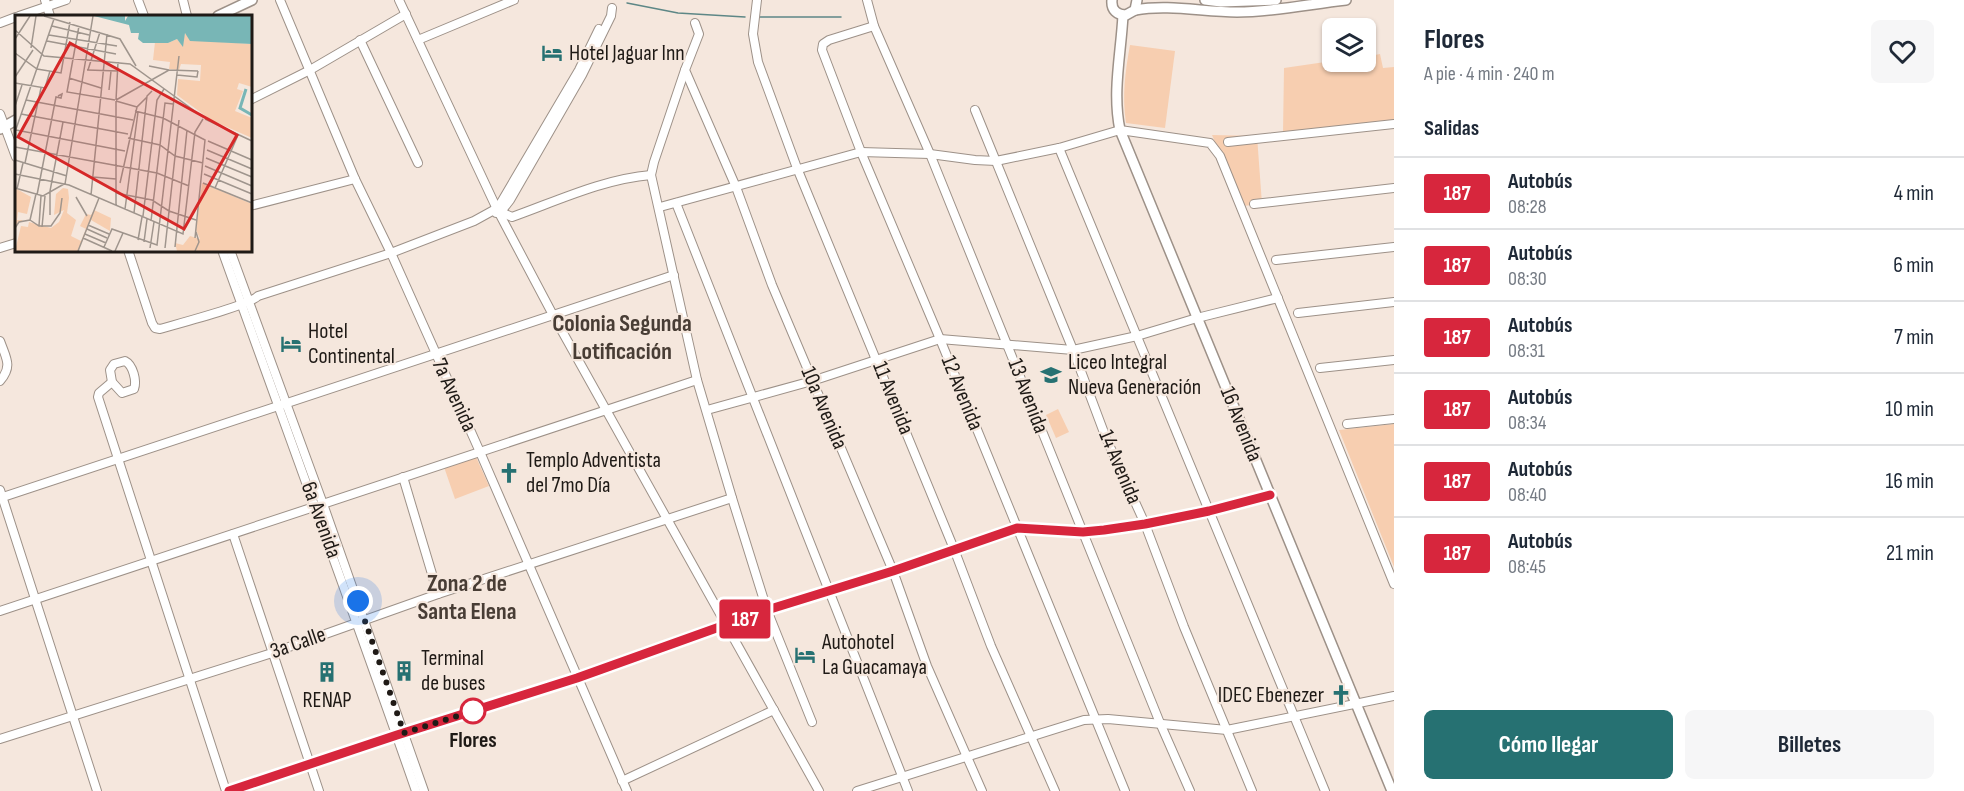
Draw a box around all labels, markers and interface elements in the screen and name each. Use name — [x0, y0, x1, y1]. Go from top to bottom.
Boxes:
inset map — [15, 15, 252, 252]
map controls — [1322, 18, 1376, 72]
button: layers — [1322, 18, 1376, 72]
button: heart — [1871, 20, 1934, 83]
text: Flores — [1424, 23, 1484, 56]
place label: Hotel Jaguar Inn — [569, 40, 685, 67]
hotel icon: Hotel Jaguar Inn — [540, 41, 564, 65]
text: A pie · 4 min · 240 m — [1424, 62, 1555, 86]
text: Salidas — [1424, 115, 1479, 142]
text: Autobús — [1508, 168, 1572, 195]
text: 4 min — [1894, 180, 1934, 207]
text: 187 — [1443, 181, 1471, 206]
text: 08:28 — [1508, 195, 1546, 219]
text: Autobús — [1508, 240, 1572, 267]
text: 6 min — [1893, 252, 1934, 279]
text: 187 — [1443, 253, 1471, 278]
text: 08:30 — [1508, 267, 1547, 291]
district label: Colonia Segunda Lotificación — [552, 309, 692, 366]
text: Autobús — [1508, 312, 1572, 339]
place label: Hotel Continental — [308, 318, 395, 370]
text: 7 min — [1894, 324, 1934, 351]
text: 187 — [1443, 325, 1471, 350]
hotel icon: Hotel Continental — [279, 332, 303, 356]
text: 08:31 — [1508, 339, 1545, 363]
place label: Liceo Integral Nueva Generación — [1068, 349, 1201, 401]
street label: 12 Avenida — [935, 352, 989, 434]
street label: 7a Avenida — [425, 354, 483, 436]
street label: 13 Avenida — [1001, 355, 1055, 437]
street label: 11 Avenida — [866, 358, 920, 438]
street label: 10a Avenida — [795, 363, 853, 453]
school or university icon: Liceo Integral Nueva Generación — [1039, 363, 1063, 387]
street label: 16 Avenida — [1214, 383, 1268, 465]
text: Autobús — [1508, 384, 1572, 411]
text: 10 min — [1885, 396, 1934, 423]
text: 187 — [1443, 397, 1471, 422]
text: 08:34 — [1508, 411, 1546, 435]
street label: 14 Avenida — [1092, 426, 1148, 508]
place label: Templo Adventista del 7mo Día — [526, 447, 661, 499]
text: Autobús — [1508, 456, 1572, 483]
church icon: Templo Adventista del 7mo Día — [497, 461, 521, 485]
text: 16 min — [1886, 468, 1934, 495]
text: 187 — [1443, 469, 1471, 494]
street label: 6a Avenida — [295, 478, 347, 562]
text: 08:40 — [1508, 483, 1547, 507]
text: Autobús — [1508, 528, 1572, 555]
text: 21 min — [1886, 540, 1934, 567]
text: 187 — [1443, 541, 1471, 566]
text: 08:45 — [1508, 555, 1546, 579]
district label: Zona 2 de Santa Elena — [418, 569, 516, 626]
your location — [343, 586, 373, 616]
line badge: 187 — [710, 600, 780, 638]
text: 187 — [731, 607, 759, 632]
street label: 3a Calle — [267, 621, 329, 665]
place label: Autohotel La Guacamaya — [821, 629, 927, 681]
hotel icon: Autohotel La Guacamaya — [793, 643, 817, 667]
place label: Terminal de buses — [421, 645, 486, 697]
building icon: Terminal de buses — [392, 659, 416, 683]
building icon: RENAP — [315, 660, 339, 684]
place label: IDEC Ebenezer — [1218, 682, 1324, 709]
church icon: IDEC Ebenezer — [1329, 683, 1353, 707]
place label: RENAP — [302, 687, 352, 714]
marker: Flores — [460, 698, 486, 724]
button: Cómo llegar — [1424, 710, 1673, 779]
button: Billetes — [1685, 710, 1934, 779]
place label: Flores — [449, 727, 497, 754]

